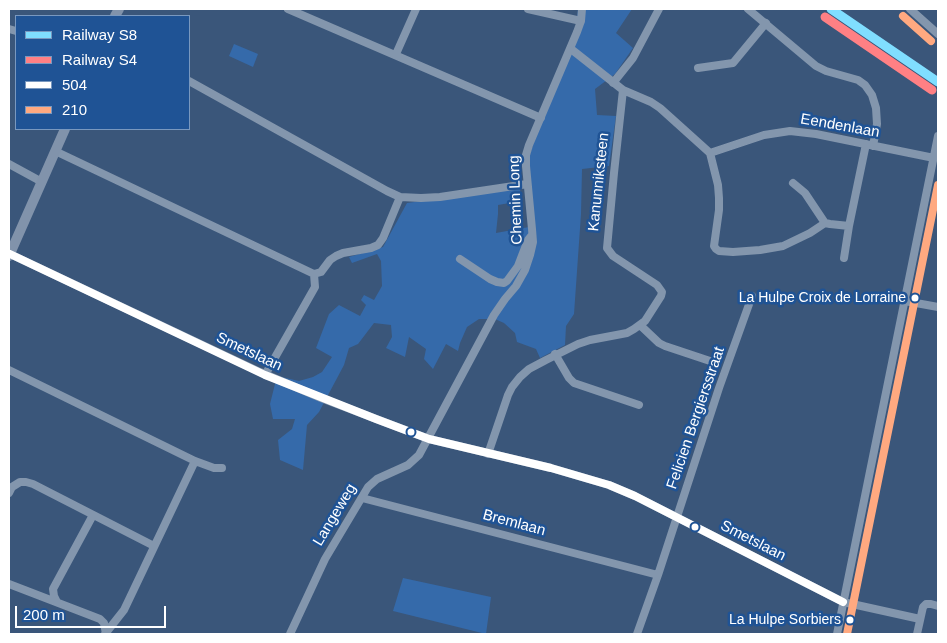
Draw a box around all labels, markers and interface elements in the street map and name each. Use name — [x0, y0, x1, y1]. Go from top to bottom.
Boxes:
legend — [15, 15, 190, 130]
text: Railway S8 — [62, 26, 137, 43]
text: Railway S4 — [62, 51, 137, 68]
text: 504 — [62, 76, 87, 93]
text: 210 — [62, 101, 87, 118]
street label: Eendenlaan — [799, 110, 881, 142]
street label: Kanunniksteen — [585, 132, 613, 232]
street label: Chemin Long — [505, 155, 527, 245]
place label: La Hulpe Croix de Lorraine — [739, 290, 906, 306]
marker: La Hulpe Croix de Lorraine — [910, 293, 920, 303]
street label: Smetslaan — [213, 329, 285, 375]
street label: Felicien Bergiersstraat — [663, 345, 729, 491]
unlabelled marker — [406, 427, 416, 437]
street label: Langeweg — [309, 481, 361, 549]
street label: Bremlaan — [481, 506, 547, 540]
street label: Smetslaan — [717, 517, 789, 565]
unlabelled marker — [690, 522, 700, 532]
scale bar — [18, 596, 169, 628]
text: 200 m — [23, 606, 65, 623]
place label: La Hulpe Sorbiers — [729, 612, 841, 628]
marker: La Hulpe Sorbiers — [845, 615, 855, 625]

